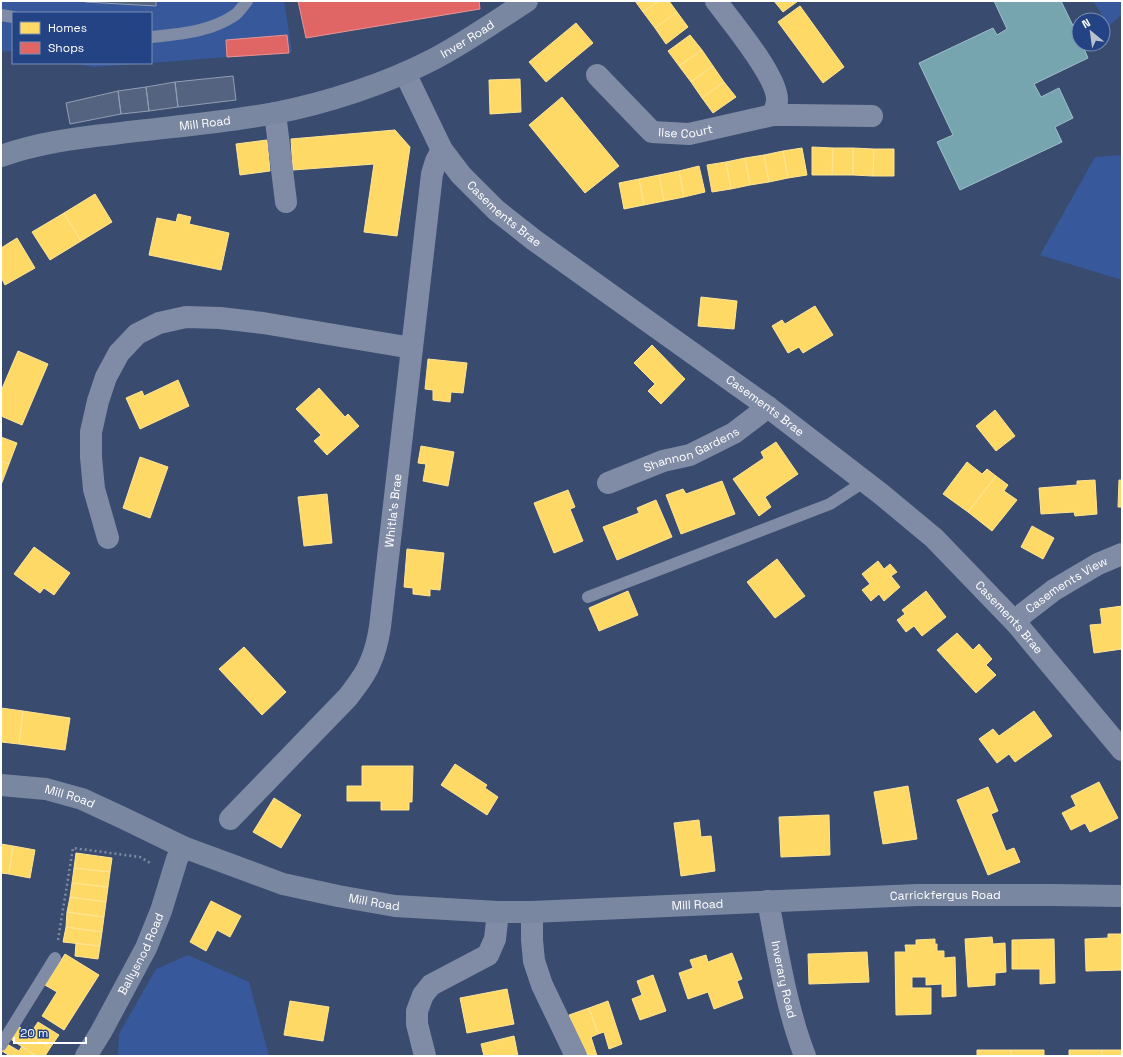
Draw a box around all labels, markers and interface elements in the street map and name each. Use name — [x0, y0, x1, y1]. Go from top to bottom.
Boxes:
legend — [12, 12, 152, 64]
north arrow — [1071, 12, 1111, 52]
text: N — [1080, 15, 1093, 31]
street label: Inver Road — [438, 17, 498, 62]
text: Homes — [48, 20, 87, 36]
text: Shops — [48, 40, 84, 56]
street label: Mill Road — [178, 112, 232, 134]
street label: Ilse Court — [658, 121, 714, 142]
street label: Casements Brae — [463, 177, 544, 251]
street label: Casements Brae — [723, 371, 807, 440]
street label: Shannon Gardens — [641, 424, 743, 476]
street label: Whitla's Brae — [381, 473, 406, 548]
street label: Casements View — [1022, 553, 1110, 617]
street label: Casements Brae — [972, 577, 1047, 657]
street label: Mill Road — [43, 781, 97, 812]
street label: Carrickfergus Road — [890, 887, 1001, 904]
street label: Mill Road — [347, 890, 400, 914]
street label: Mill Road — [671, 896, 724, 914]
street label: Ballysnod Road — [114, 911, 167, 998]
street label: Inverary Road — [768, 939, 800, 1020]
scale bar — [14, 1019, 86, 1045]
text: 20 m — [20, 1025, 48, 1041]

